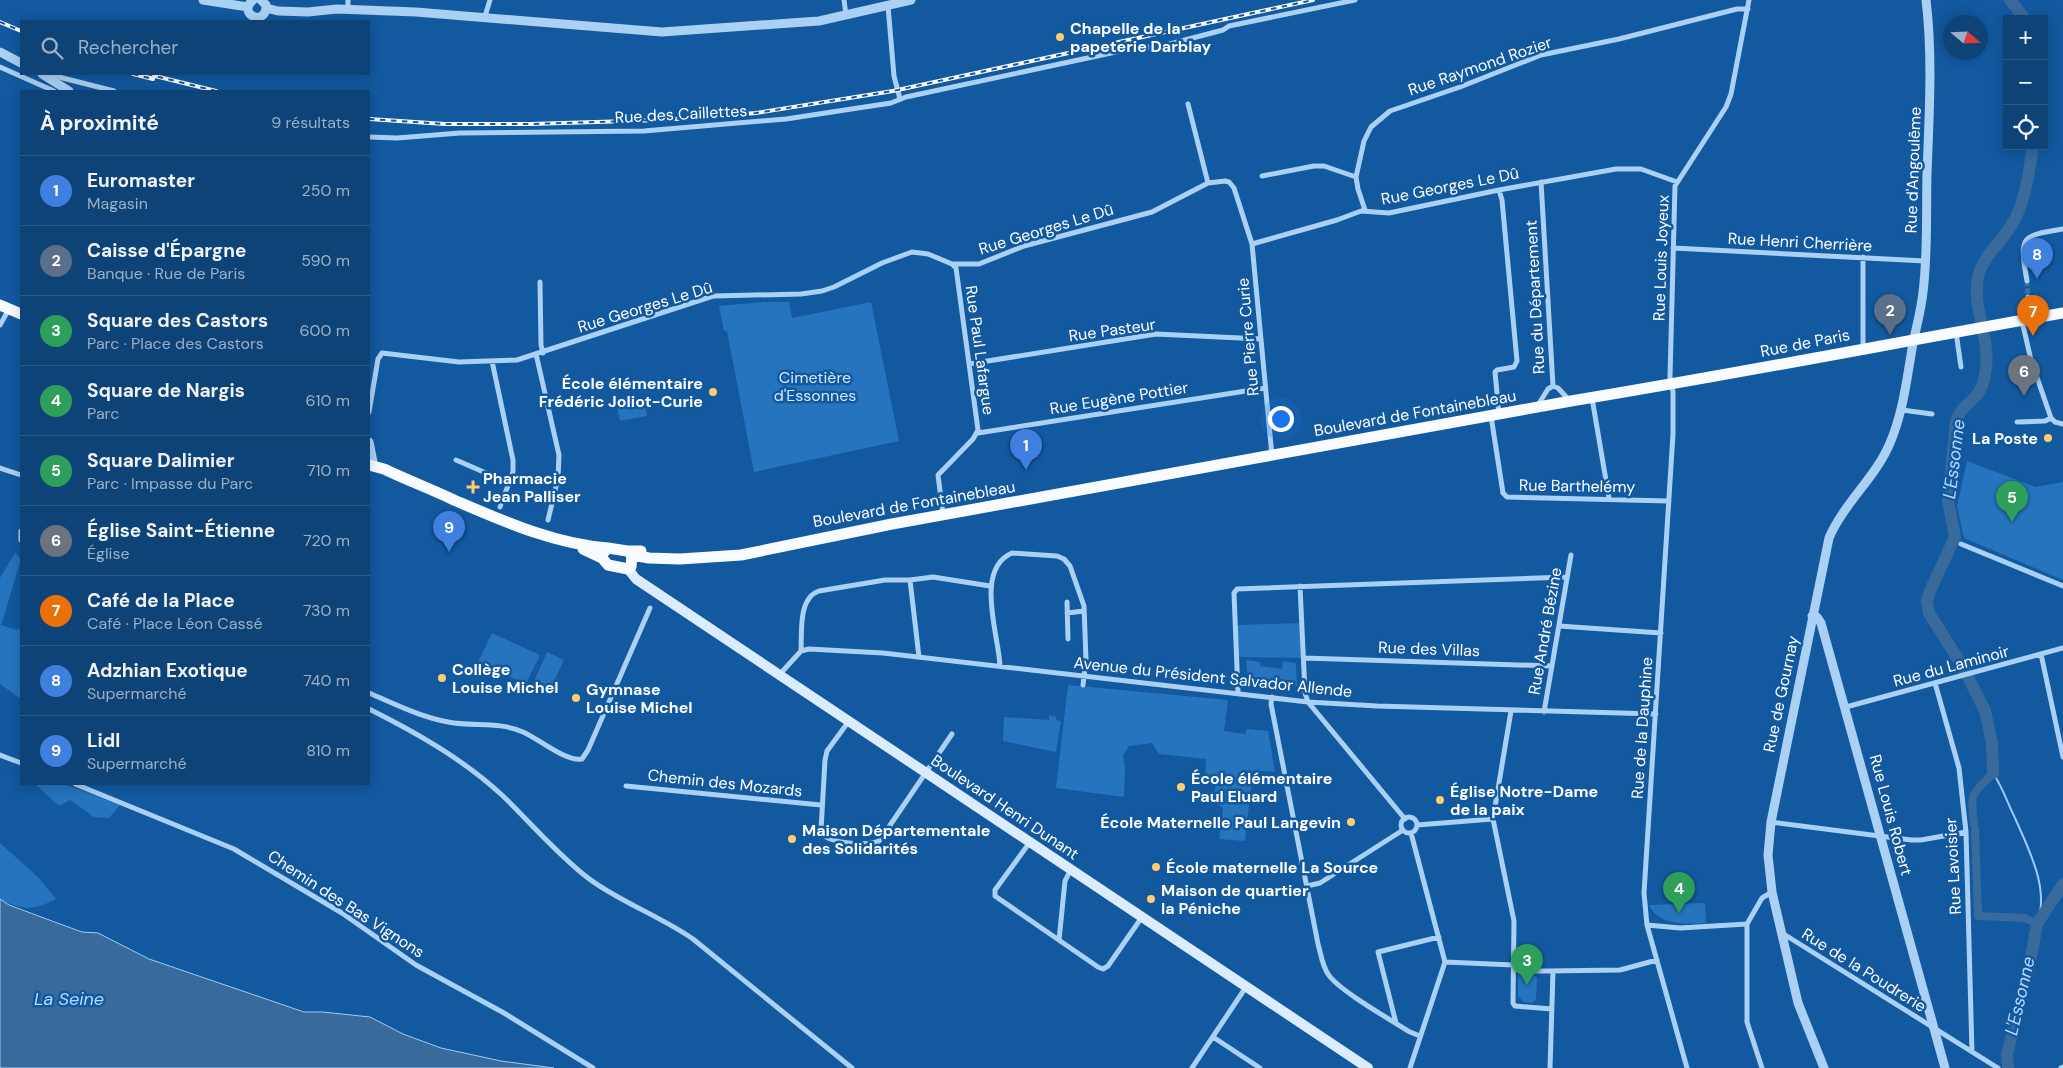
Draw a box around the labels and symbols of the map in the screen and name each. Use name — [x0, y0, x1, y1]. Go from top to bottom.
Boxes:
north arrow — [1943, 15, 1988, 60]
place label: Chapelle de la papeterie Darblay — [1070, 18, 1212, 57]
marker: Chapelle de la papeterie Darblay — [1054, 31, 1066, 43]
street label: Rue Raymond Rozier — [1405, 32, 1555, 100]
street label: Rue des Caillettes — [614, 100, 748, 128]
street label: Rue d'Angoulême — [1900, 106, 1926, 234]
street label: Rue Georges Le Dû — [1379, 162, 1521, 210]
street label: Rue Louis Joyeux — [1648, 195, 1674, 321]
street label: Rue Georges Le Dû — [976, 198, 1116, 260]
street label: Rue du Département — [1520, 219, 1550, 375]
street label: Rue Henri Cherrière — [1727, 228, 1873, 256]
pin: 8 — [2021, 238, 2053, 279]
street label: Rue Georges Le Dû — [575, 276, 715, 338]
street label: Rue Pierre Curie — [1232, 277, 1264, 397]
street label: Rue Paul Lafargue — [961, 284, 999, 416]
pin: 2 — [1874, 294, 1906, 335]
pin: 7 — [2017, 295, 2049, 336]
street label: Rue Pasteur — [1067, 314, 1157, 346]
street label: Rue de Paris — [1758, 324, 1852, 362]
pin: 6 — [2008, 355, 2040, 396]
park label: Cimetière d'Essonnes — [774, 367, 856, 406]
place label: École élémentaire Frédéric Joliot-Curie — [539, 373, 703, 412]
street label: Rue Eugène Pottier — [1048, 377, 1190, 419]
street label: Boulevard de Fontainebleau — [1312, 385, 1518, 441]
marker: École élémentaire Frédéric Joliot-Curie — [707, 386, 719, 398]
your location — [1268, 406, 1294, 432]
water label: L'Essonne — [1937, 418, 1971, 500]
place label: La Poste — [1972, 428, 2038, 449]
pin: 1 — [1010, 429, 1042, 470]
marker: La Poste — [2042, 432, 2054, 444]
place label: Pharmacie Jean Palliser — [483, 468, 581, 507]
street label: Rue Barthelémy — [1519, 474, 1635, 498]
street label: Boulevard de Fontainebleau — [811, 476, 1017, 532]
marker: Pharmacie Jean Palliser — [467, 481, 479, 493]
pin: 5 — [1996, 481, 2028, 522]
pin: 9 — [433, 511, 465, 552]
street label: Rue André Bézine — [1523, 566, 1567, 696]
street label: Rue de Gournay — [1758, 634, 1804, 754]
street label: Rue des Villas — [1378, 637, 1480, 661]
street label: Rue du Laminoir — [1891, 640, 2011, 692]
street label: Avenue du Président Salvador Allende — [1073, 652, 1353, 702]
street label: Rue de la Dauphine — [1627, 656, 1657, 800]
place label: Collège Louise Michel — [452, 659, 559, 698]
marker: Collège Louise Michel — [436, 672, 448, 684]
place label: Gymnase Louise Michel — [586, 679, 693, 718]
marker: Gymnase Louise Michel — [570, 692, 582, 704]
street label: Boulevard Henri Dunant — [927, 750, 1083, 864]
street label: Rue Louis Robert — [1865, 752, 1917, 878]
street label: Chemin des Mozards — [647, 764, 803, 802]
place label: École élémentaire Paul Eluard — [1191, 768, 1332, 807]
marker: École élémentaire Paul Eluard — [1175, 781, 1187, 793]
place label: Église Notre-Dame de la paix — [1450, 781, 1598, 820]
marker: Église Notre-Dame de la paix — [1434, 794, 1446, 806]
place label: École Maternelle Paul Langevin — [1100, 812, 1341, 833]
marker: École Maternelle Paul Langevin — [1345, 816, 1357, 828]
street label: Rue Lavoisier — [1940, 817, 1966, 915]
place label: Maison Départementale des Solidarités — [802, 820, 990, 859]
marker: Maison Départementale des Solidarités — [786, 833, 798, 845]
street label: Chemin des Bas Vignons — [264, 845, 428, 963]
place label: École maternelle La Source — [1166, 857, 1378, 878]
marker: École maternelle La Source — [1150, 861, 1162, 873]
pin: 4 — [1663, 872, 1695, 913]
place label: Maison de quartier la Péniche — [1161, 880, 1309, 919]
marker: Maison de quartier la Péniche — [1145, 893, 1157, 905]
street label: Rue de la Poudrerie — [1798, 923, 1930, 1017]
pin: 3 — [1511, 944, 1543, 985]
water label: L'Essonne — [1999, 954, 2041, 1038]
water label: La Seine — [34, 987, 104, 1011]

